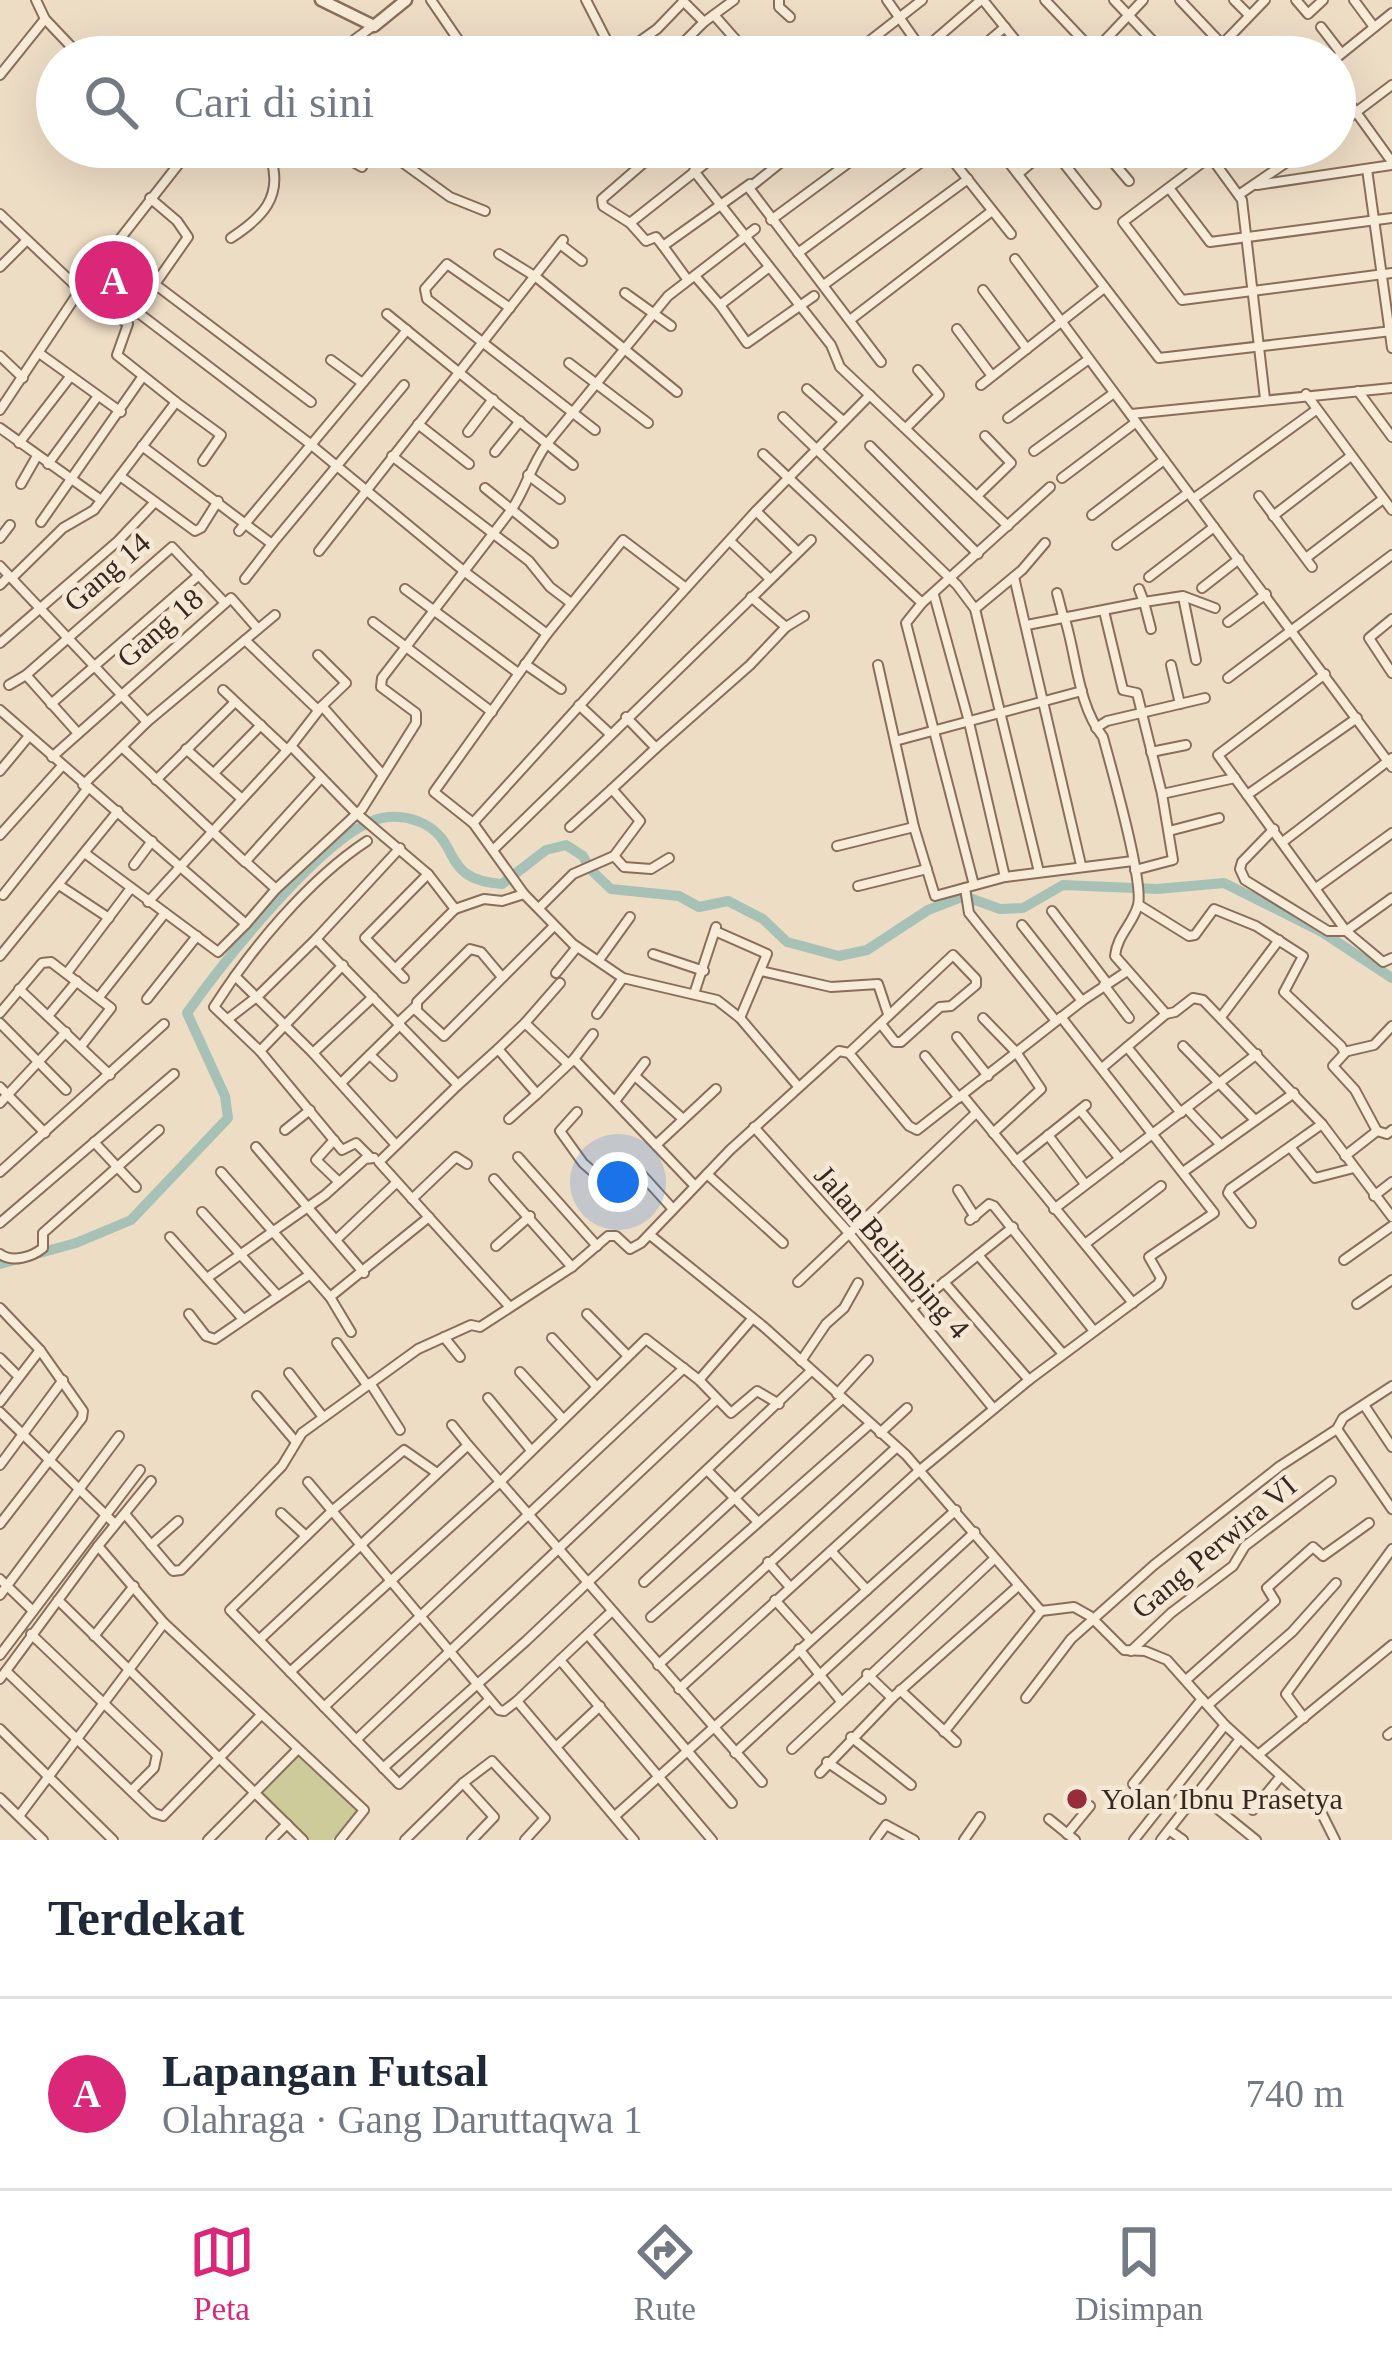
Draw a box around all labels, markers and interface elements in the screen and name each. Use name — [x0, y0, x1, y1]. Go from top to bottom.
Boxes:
search box — [36, 36, 1356, 168]
icon: search — [78, 69, 144, 135]
text: Cari di sini — [174, 77, 374, 127]
pin: A — [75, 235, 153, 325]
street label: Gang 14 — [57, 526, 156, 618]
street label: Gang 18 — [110, 582, 209, 674]
your location — [588, 1152, 648, 1212]
street label: Jalan Belimbing 4 — [808, 1158, 976, 1345]
street label: Gang Perwira VI — [1125, 1468, 1303, 1625]
place label: Yolan Ibnu Prasetya — [1101, 1782, 1343, 1815]
marker: Yolan Ibnu Prasetya — [1064, 1786, 1090, 1812]
text: Terdekat — [48, 1890, 244, 1946]
text: Lapangan Futsal — [162, 2046, 488, 2096]
text: A — [73, 2072, 101, 2115]
text: 740 m — [1245, 2072, 1344, 2115]
text: Olahraga · Gang Daruttaqwa 1 — [162, 2098, 643, 2141]
tab: Peta — [189, 2219, 255, 2328]
tab: Rute — [632, 2219, 698, 2328]
tab: Disimpan — [1075, 2219, 1203, 2328]

